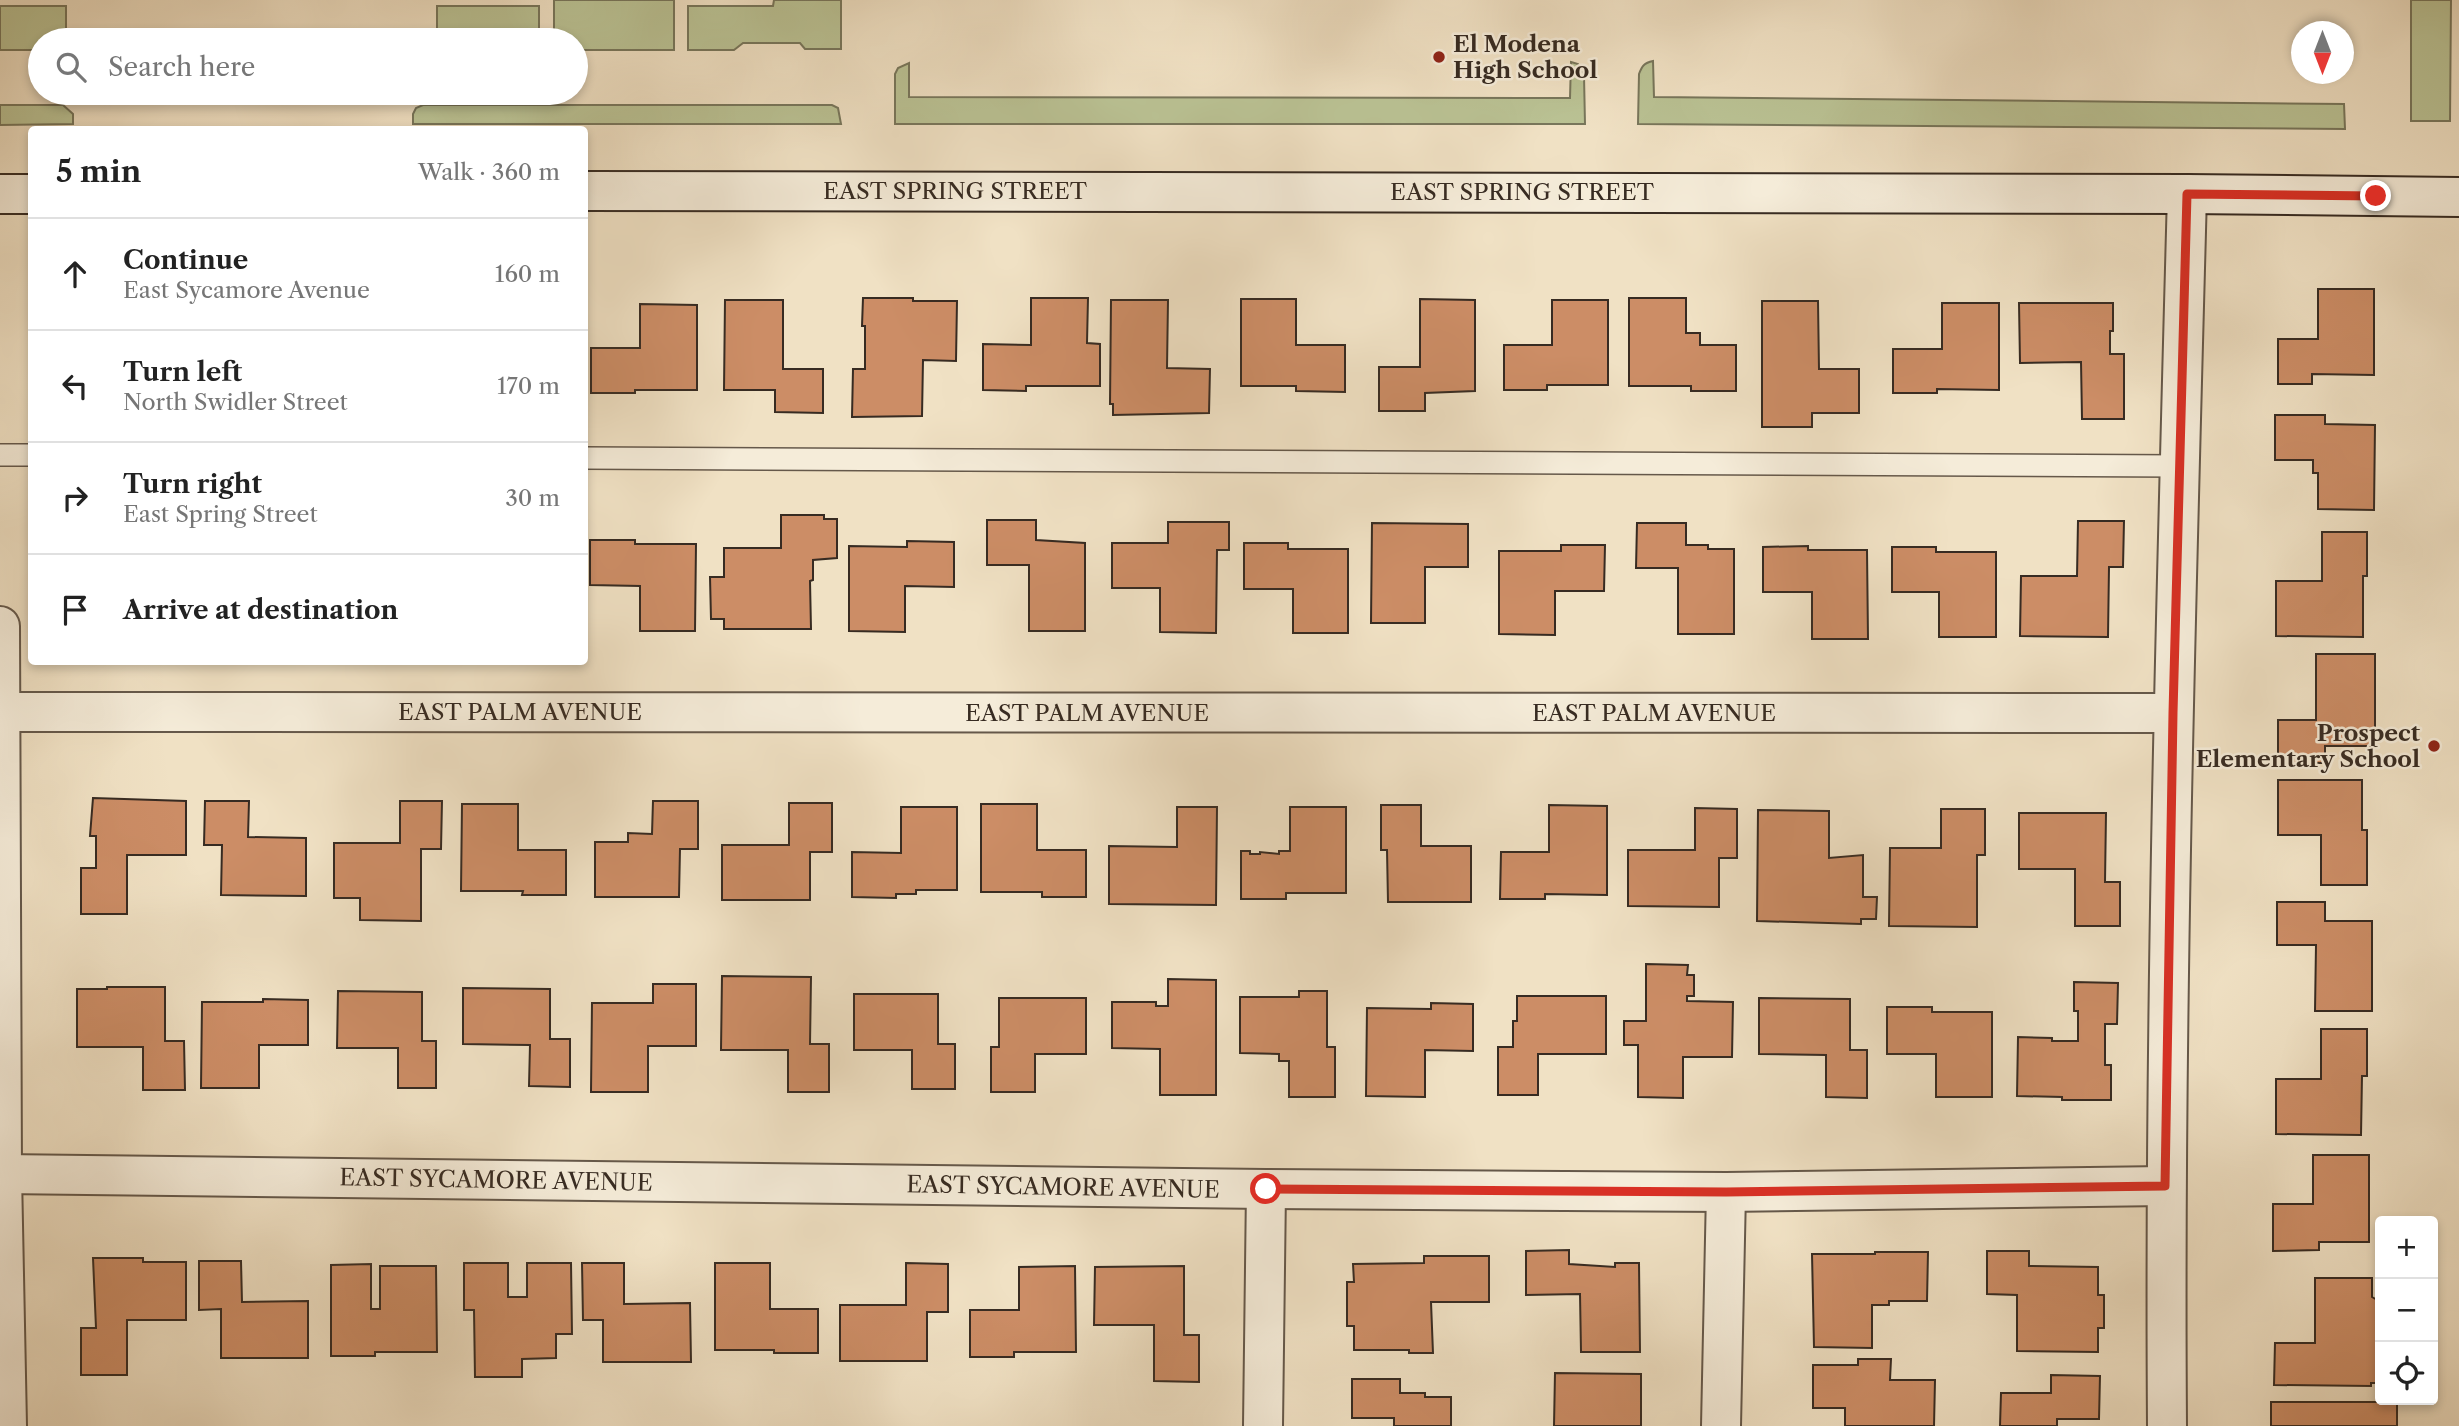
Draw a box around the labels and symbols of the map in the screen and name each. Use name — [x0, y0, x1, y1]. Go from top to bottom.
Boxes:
north arrow — [2291, 21, 2354, 84]
place label: El Modena High School — [1453, 30, 1598, 84]
marker: El Modena High School — [1431, 49, 1447, 65]
street label: EAST SPRING STREET — [823, 177, 1088, 205]
street label: EAST SPRING STREET — [1390, 178, 1655, 206]
route end — [2360, 180, 2391, 211]
street label: EAST PALM AVENUE — [398, 698, 642, 726]
street label: EAST PALM AVENUE — [965, 699, 1209, 727]
street label: EAST PALM AVENUE — [1532, 699, 1776, 727]
place label: Prospect Elementary School — [2196, 719, 2421, 773]
marker: Prospect Elementary School — [2426, 738, 2442, 754]
street label: EAST SYCAMORE AVENUE — [339, 1163, 653, 1197]
street label: EAST SYCAMORE AVENUE — [906, 1170, 1220, 1204]
route start — [1250, 1173, 1281, 1204]

